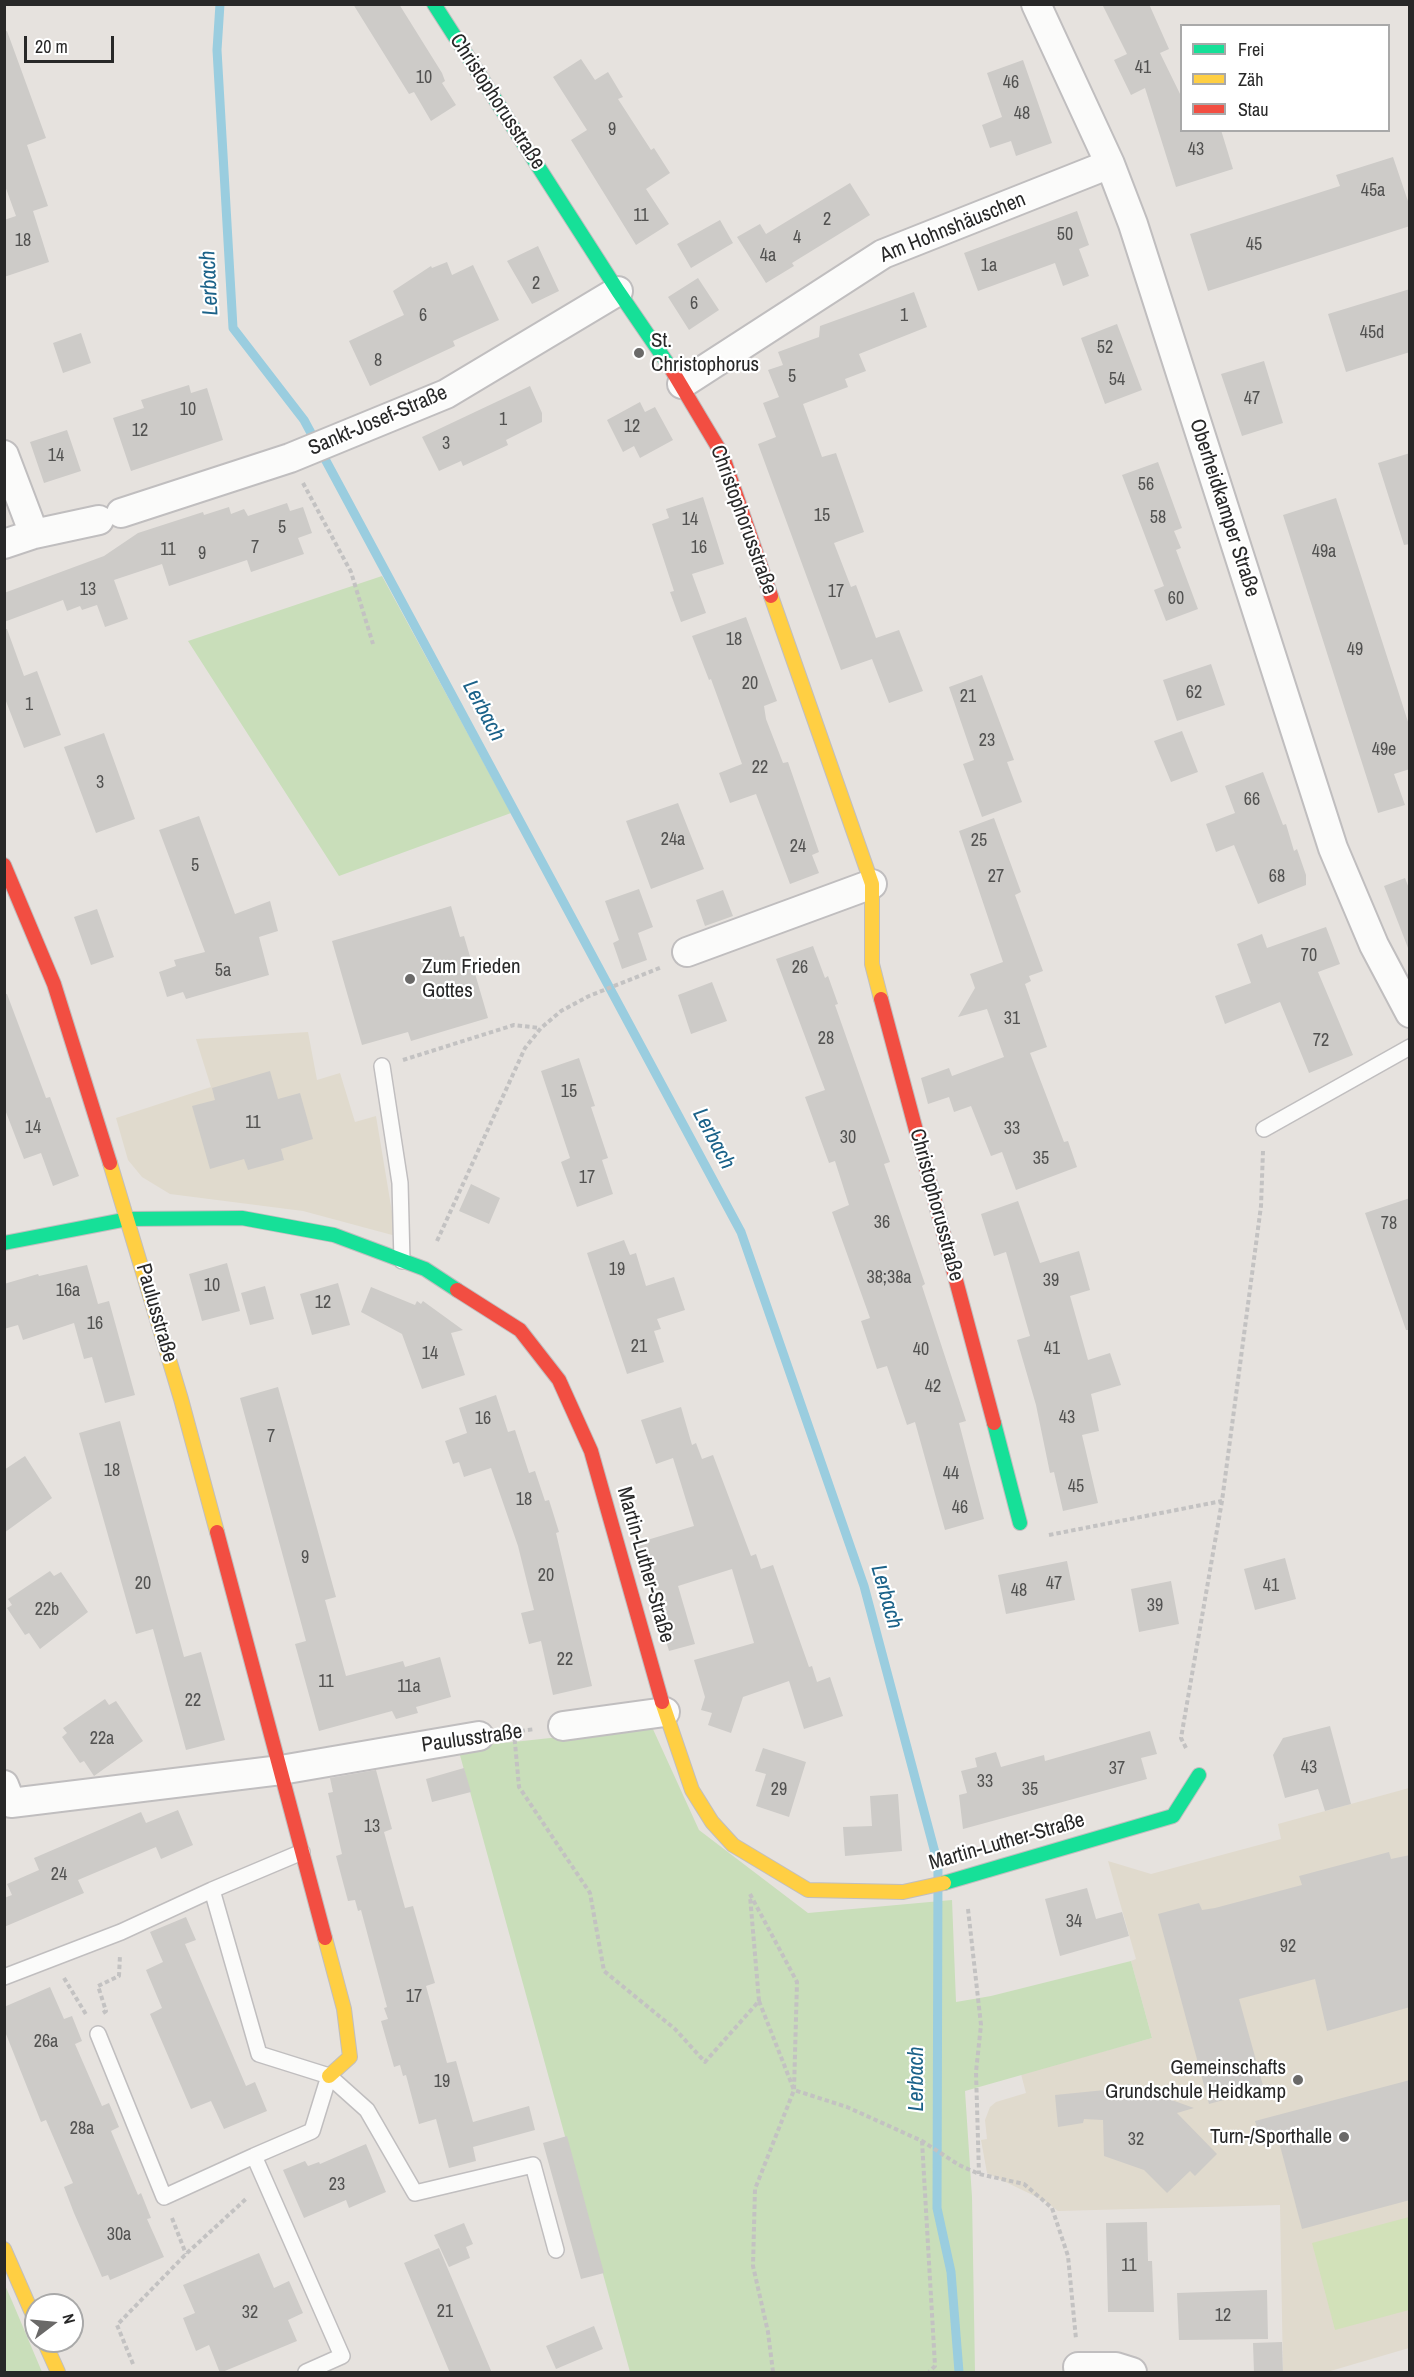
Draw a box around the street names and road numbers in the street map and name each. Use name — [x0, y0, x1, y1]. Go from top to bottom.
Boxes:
street label: Christophorusstraße — [444, 29, 550, 175]
street label: Am Hohnshäuschen — [876, 187, 1030, 269]
street label: Sankt-Josef-Straße — [305, 380, 451, 462]
street label: Oberheidkamper Straße — [1183, 416, 1265, 600]
street label: Christophorusstraße — [704, 442, 782, 598]
street label: Christophorusstraße — [904, 1126, 968, 1284]
street label: Paulusstraße — [130, 1261, 182, 1365]
street label: Martin-Luther-Straße — [611, 1484, 679, 1646]
street label: Paulusstraße — [420, 1719, 524, 1759]
street label: Martin-Luther-Straße — [926, 1808, 1088, 1876]

